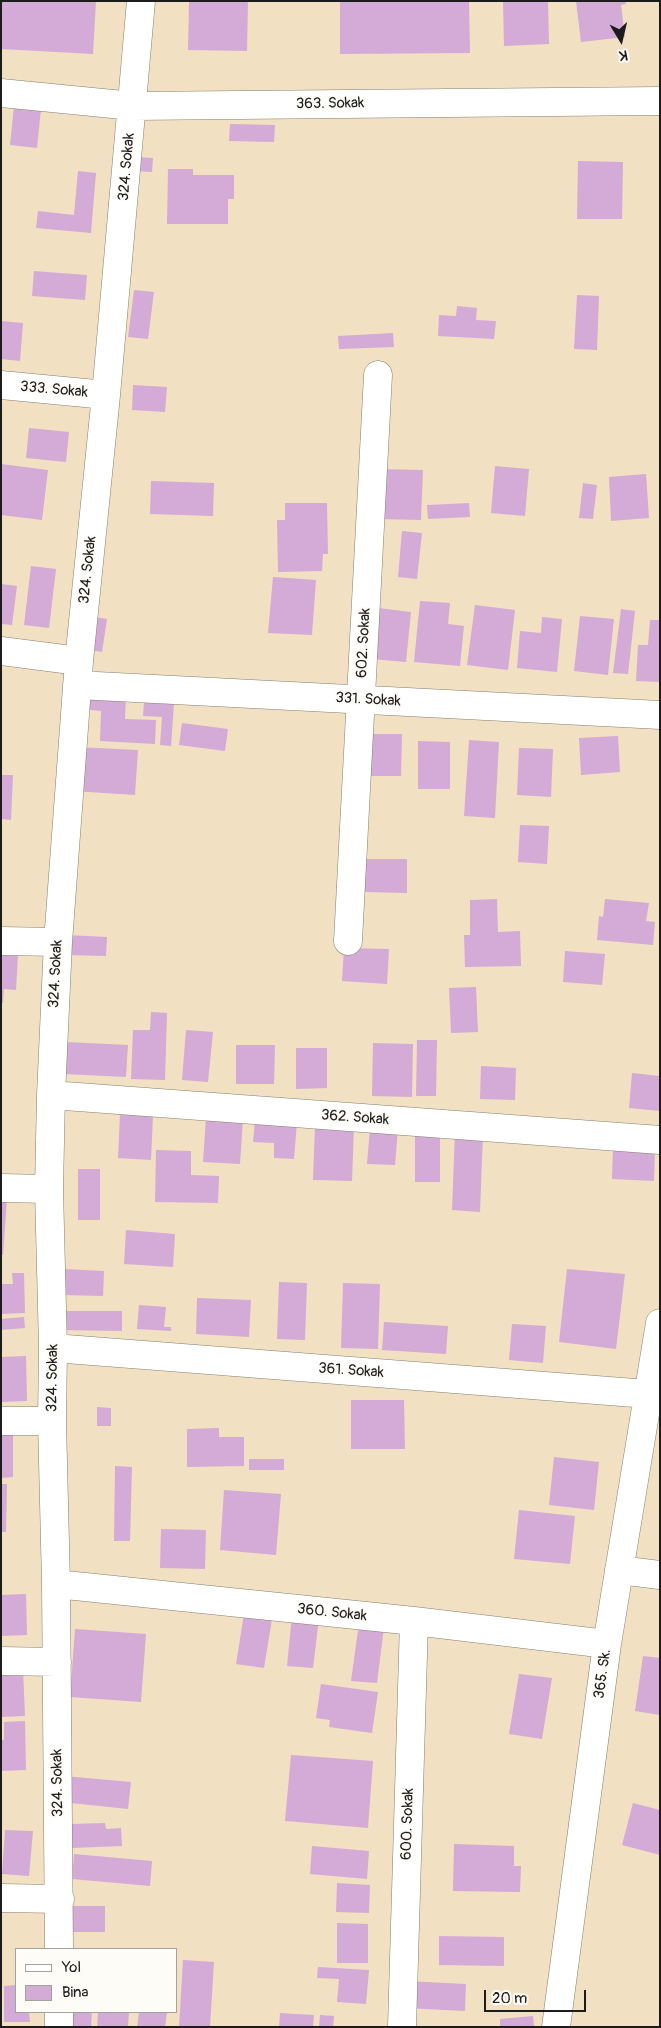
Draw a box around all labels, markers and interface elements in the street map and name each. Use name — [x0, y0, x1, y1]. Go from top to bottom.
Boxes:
north arrow — [596, 15, 646, 65]
text: K — [618, 46, 629, 64]
street label: 363. Sokak — [296, 94, 364, 114]
street label: 324. Sokak — [115, 132, 139, 202]
street label: 333. Sokak — [19, 378, 89, 402]
street label: 324. Sokak — [75, 535, 101, 605]
street label: 602. Sokak — [353, 607, 375, 679]
street label: 331. Sokak — [335, 689, 401, 711]
street label: 324. Sokak — [45, 939, 67, 1009]
street label: 362. Sokak — [320, 1107, 390, 1129]
street label: 324. Sokak — [43, 1344, 63, 1412]
street label: 361. Sokak — [318, 1360, 384, 1382]
street label: 360. Sokak — [296, 1600, 368, 1626]
street label: 365. Sk. — [591, 1648, 615, 1700]
street label: 324. Sokak — [48, 1749, 68, 1817]
street label: 600. Sokak — [398, 1788, 418, 1860]
legend — [15, 1948, 178, 2013]
text: Yol — [62, 1958, 81, 1977]
scale bar — [486, 1980, 588, 2012]
text: Bina — [62, 1983, 88, 2002]
text: 20 m — [492, 1989, 527, 2008]

